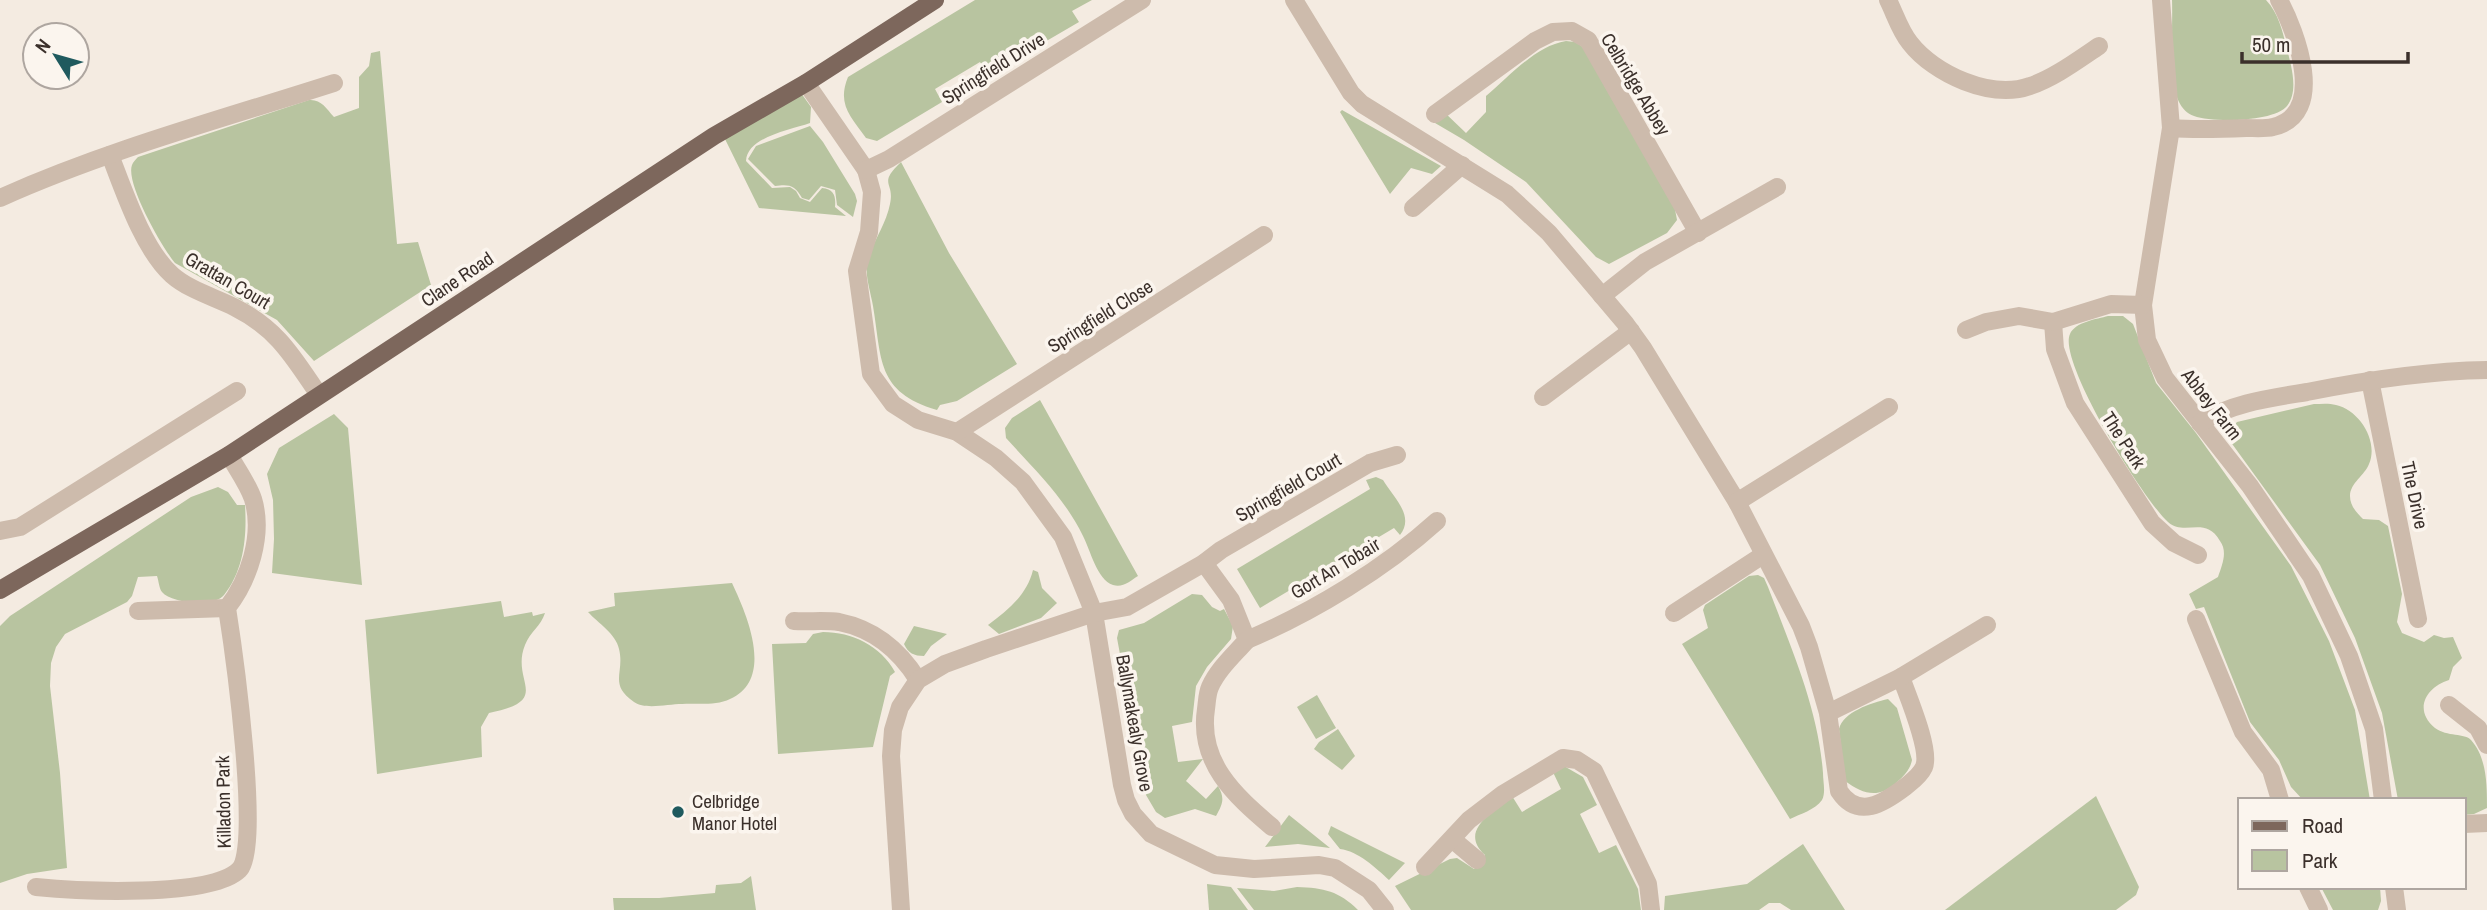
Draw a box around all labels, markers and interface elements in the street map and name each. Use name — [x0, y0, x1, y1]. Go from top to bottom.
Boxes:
north arrow — [21, 21, 91, 91]
scale bar — [2242, 21, 2408, 65]
street label: Springfield Drive — [937, 26, 1049, 110]
street label: Celbridge Abbey — [1595, 28, 1677, 140]
text: 50 m — [2252, 30, 2290, 59]
text: N — [29, 33, 56, 58]
street label: Grattan Court — [181, 245, 276, 315]
street label: Clane Road — [416, 245, 498, 313]
street label: Springfield Close — [1042, 273, 1158, 359]
street label: Abbey Farm — [2175, 362, 2248, 445]
street label: The Park — [2096, 406, 2152, 474]
street label: Springfield Court — [1230, 446, 1346, 528]
street label: The Drive — [2395, 459, 2435, 531]
street label: Gort An Tobair — [1285, 531, 1385, 605]
street label: Ballymakealy Grove — [1110, 653, 1160, 793]
street label: Killadon Park — [209, 755, 237, 849]
place label: Celbridge Manor Hotel — [692, 788, 777, 836]
legend — [2238, 798, 2466, 889]
marker: Celbridge Manor Hotel — [670, 804, 686, 820]
text: Road — [2302, 811, 2343, 840]
text: Park — [2302, 846, 2338, 875]

